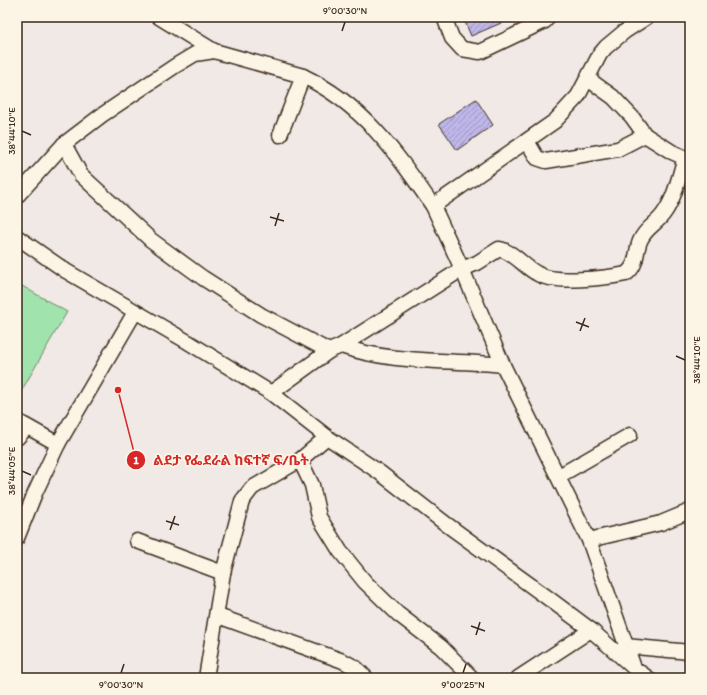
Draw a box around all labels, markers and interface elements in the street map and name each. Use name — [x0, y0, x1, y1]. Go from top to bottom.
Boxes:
text: 9°00'30"N — [323, 4, 367, 17]
text: 38°44'10"E — [5, 107, 18, 155]
text: 38°44'10"E — [690, 336, 703, 384]
text: 38°44'05"E — [5, 446, 18, 495]
callout: ልደታ የፌደራል ከፍተኛ ፍ/ቤት — [126, 447, 317, 473]
text: ልደታ የፌደራል ከፍተኛ ፍ/ቤት — [153, 452, 309, 469]
text: 1 — [133, 453, 139, 467]
text: 9°00'30"N — [99, 678, 143, 691]
text: 9°00'25"N — [441, 678, 485, 691]

